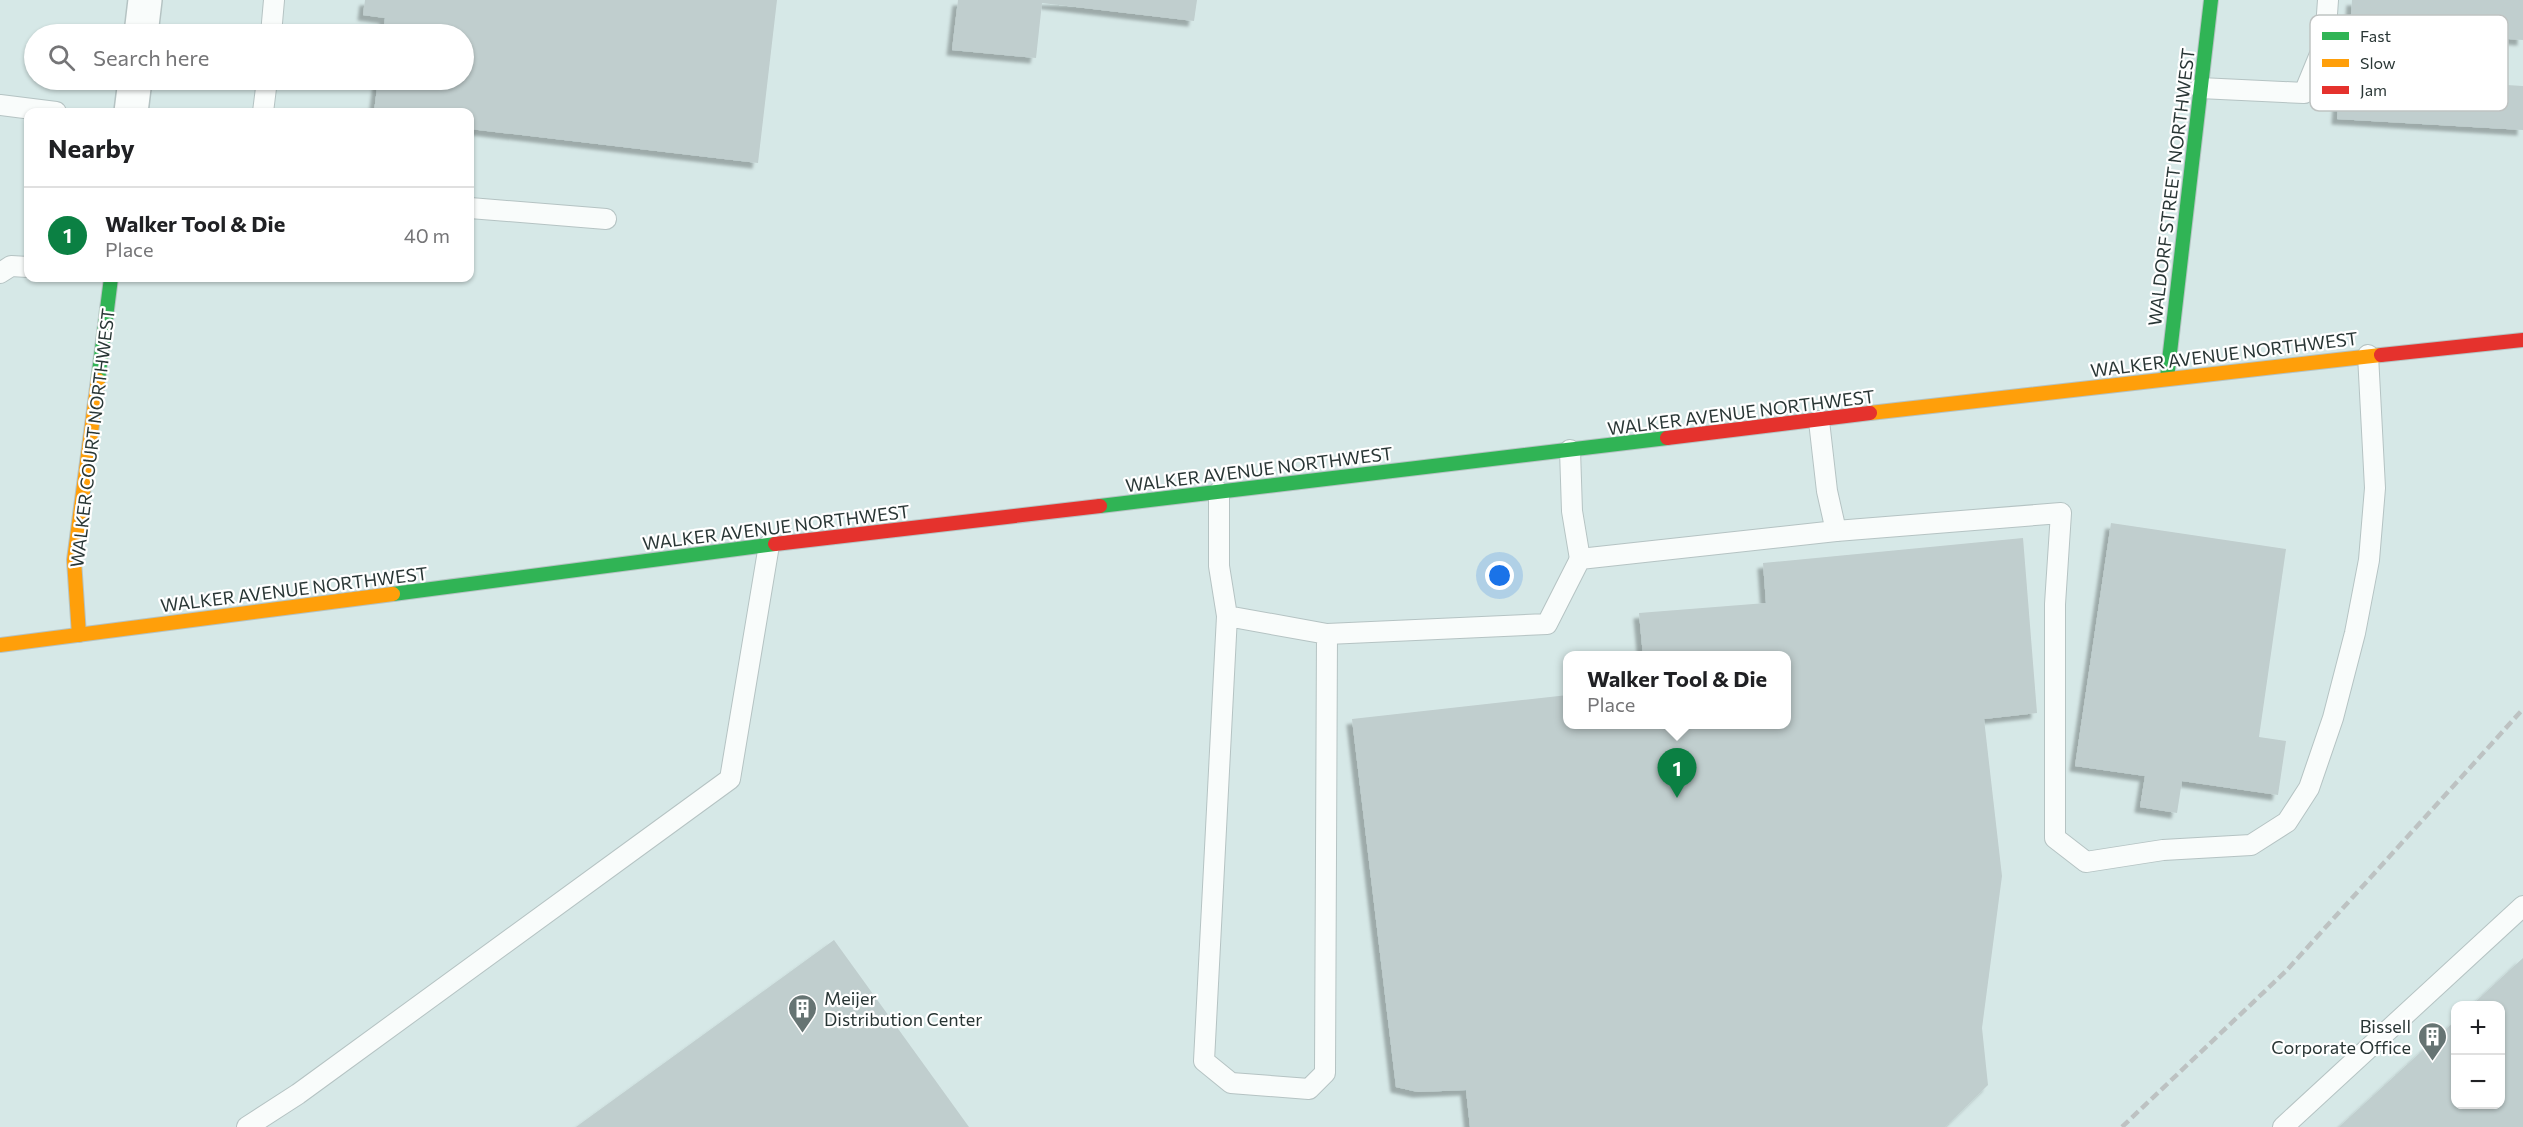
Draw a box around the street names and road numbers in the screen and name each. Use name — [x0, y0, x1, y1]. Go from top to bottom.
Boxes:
street label: WALDORF STREET NORTHWEST — [2143, 47, 2199, 327]
street label: WALKER COURT NORTHWEST — [65, 307, 119, 569]
street label: WALKER AVENUE NORTHWEST — [2089, 327, 2359, 381]
street label: WALKER AVENUE NORTHWEST — [1606, 385, 1876, 439]
street label: WALKER AVENUE NORTHWEST — [1124, 442, 1394, 496]
street label: WALKER AVENUE NORTHWEST — [641, 500, 911, 554]
street label: WALKER AVENUE NORTHWEST — [159, 562, 429, 616]

